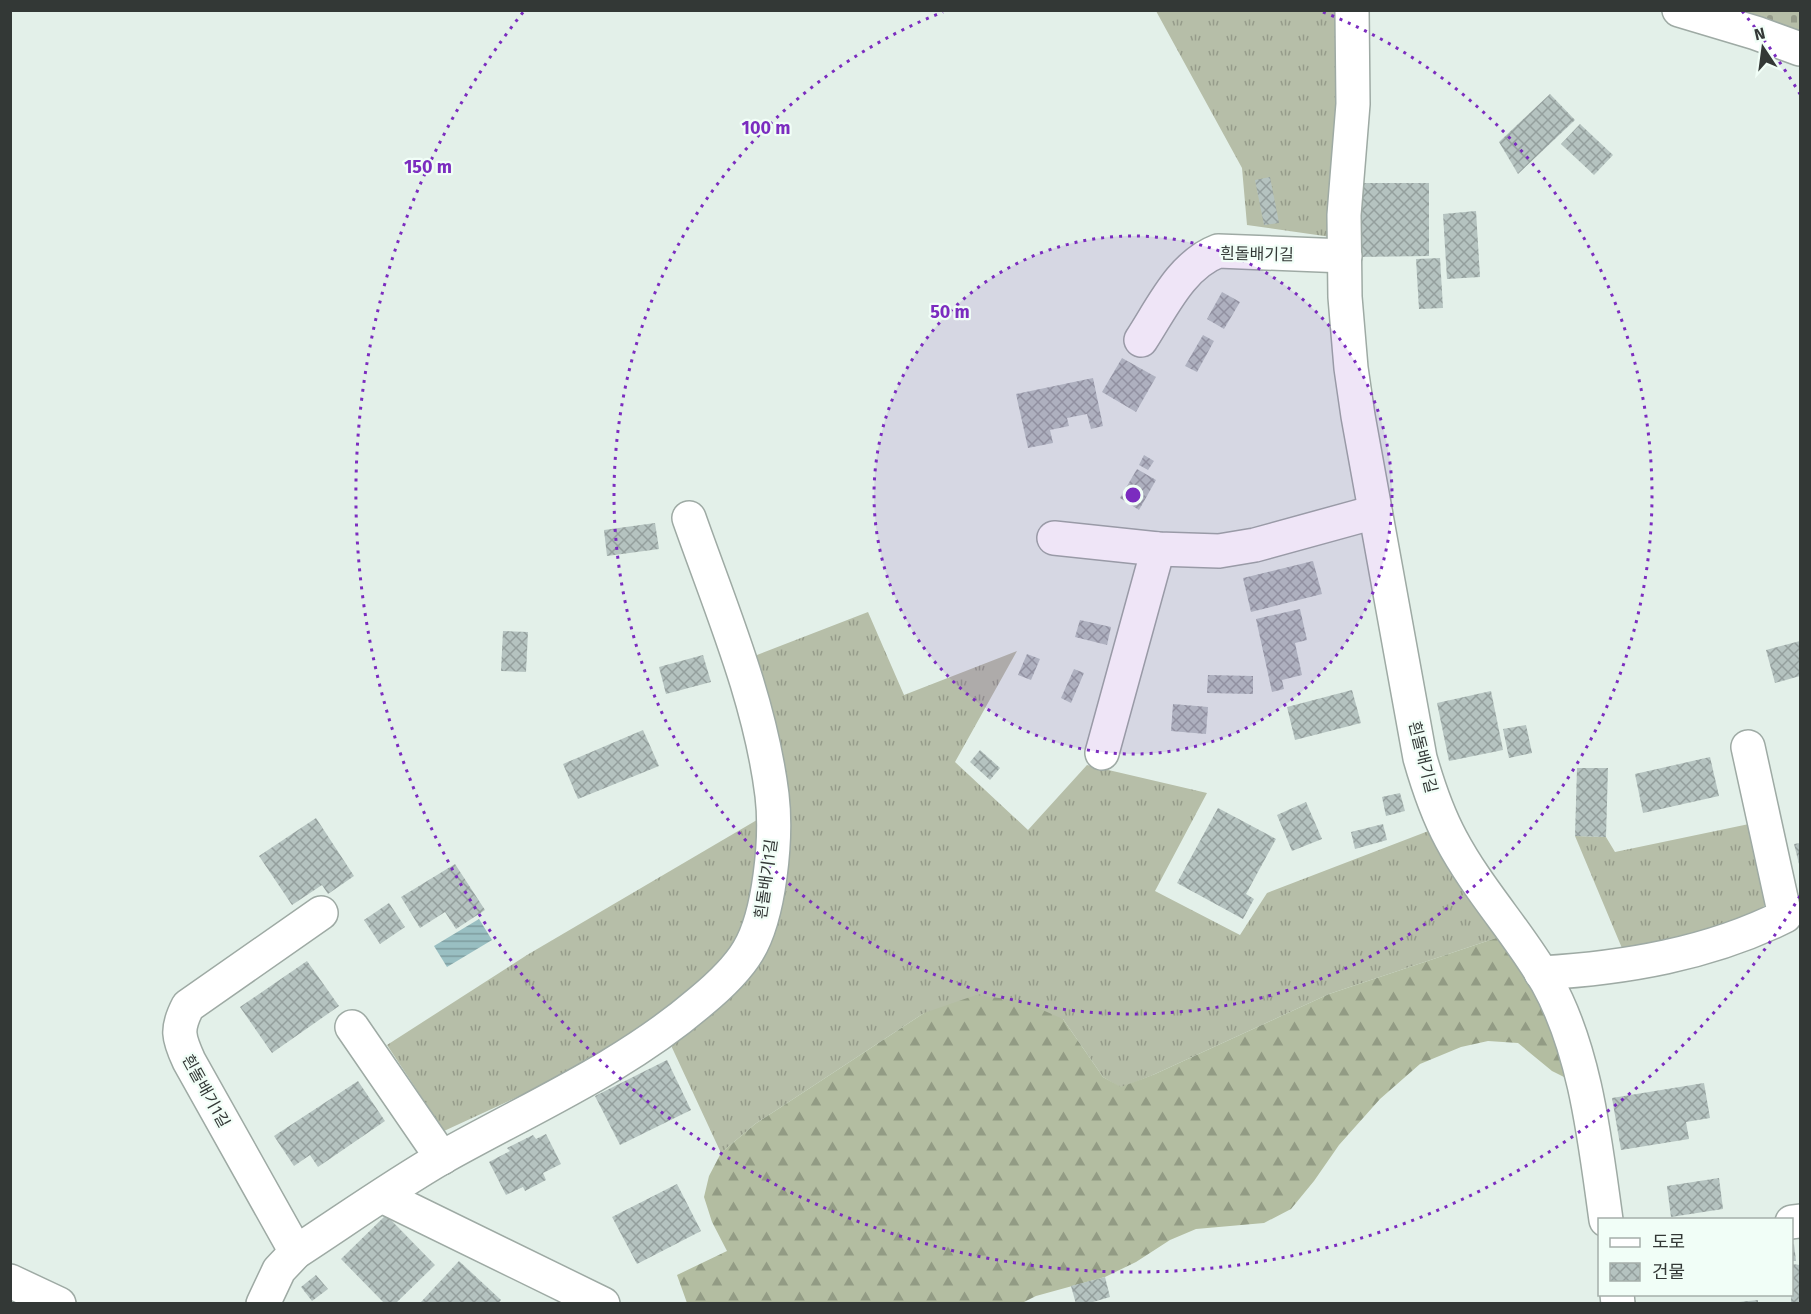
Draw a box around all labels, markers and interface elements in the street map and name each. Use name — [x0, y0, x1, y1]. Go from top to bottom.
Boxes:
north arrow — [1733, 18, 1793, 78]
text: N — [1752, 23, 1767, 44]
text: 100 m — [742, 117, 790, 139]
text: 150 m — [404, 156, 452, 178]
street label: 흰돌배기길 — [1220, 244, 1294, 264]
text: 50 m — [930, 301, 970, 323]
centre of rings — [1123, 485, 1143, 505]
street label: 흰돌배기길 — [1405, 719, 1441, 795]
street label: 흰돌배기1길 — [751, 838, 781, 920]
street label: 흰돌배기1길 — [178, 1051, 234, 1131]
legend — [1598, 1218, 1793, 1296]
text: 도로 — [1652, 1231, 1685, 1253]
text: 건물 — [1652, 1261, 1685, 1283]

